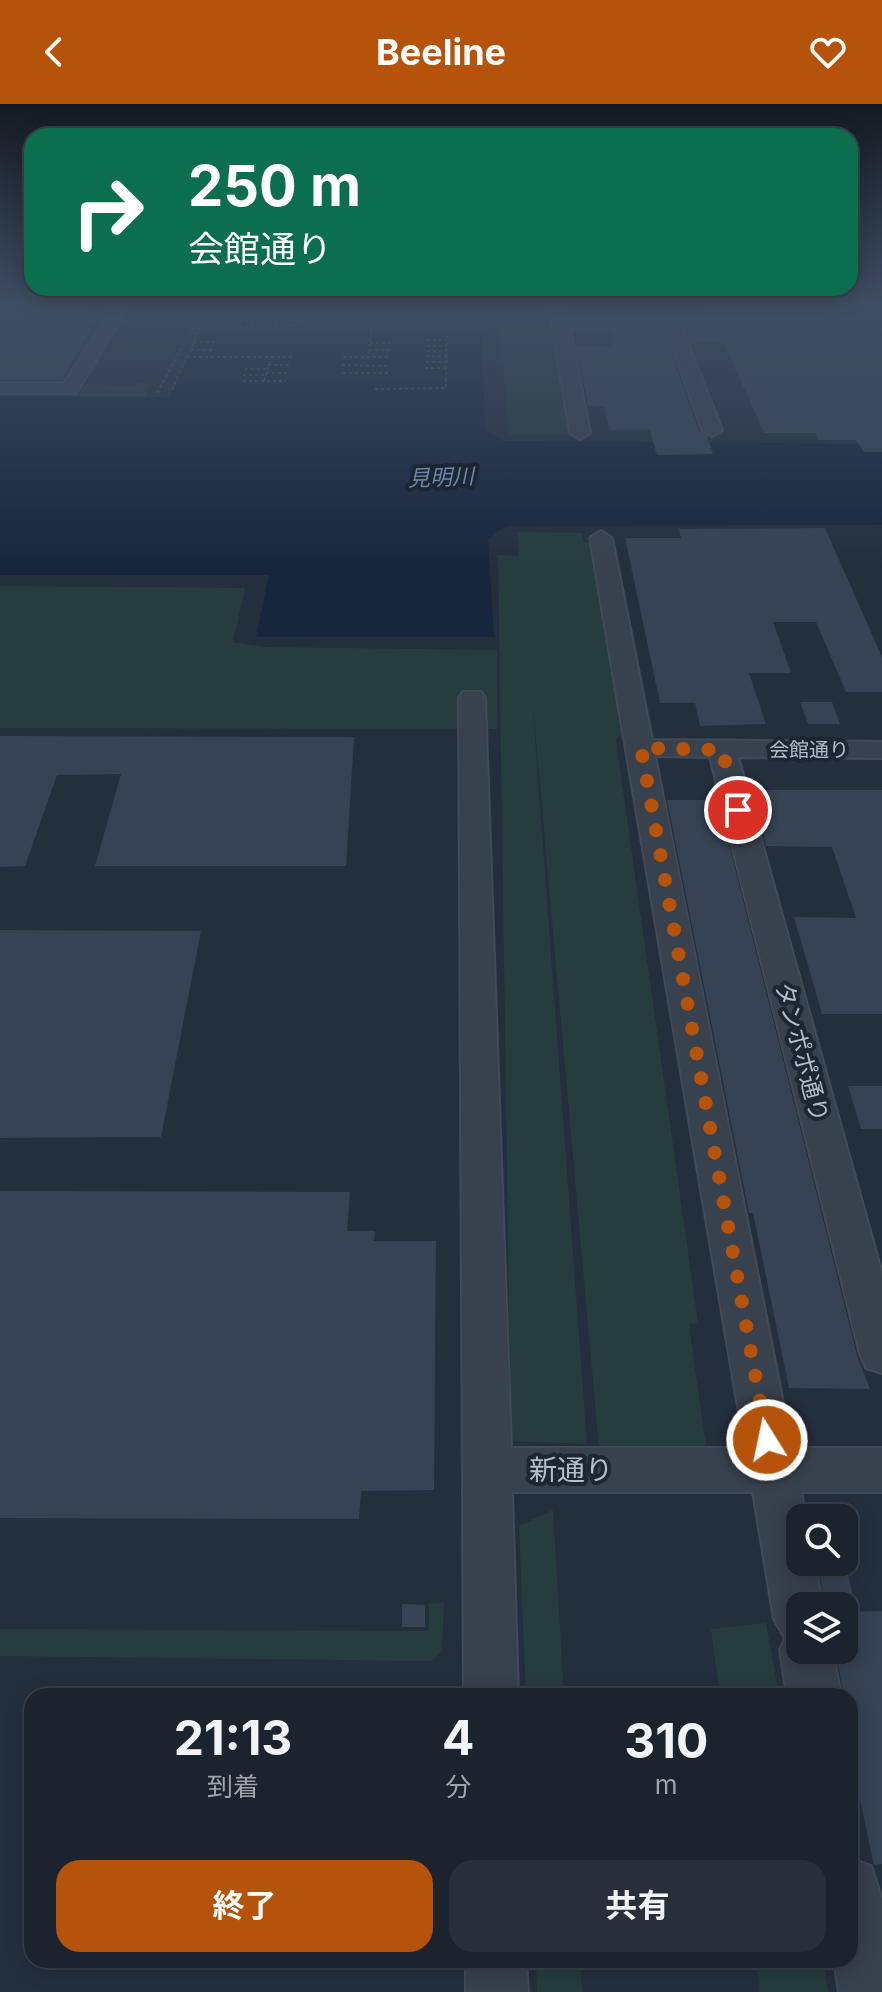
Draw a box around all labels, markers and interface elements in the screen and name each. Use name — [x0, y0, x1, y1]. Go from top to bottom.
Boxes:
icon: back — [32, 30, 76, 74]
text: Beeline — [376, 30, 506, 74]
icon: heart — [806, 30, 850, 74]
text: 250 m — [188, 152, 361, 220]
icon: right — [56, 160, 160, 264]
text: 会館通り — [188, 227, 332, 271]
water label: 見明川 — [408, 463, 476, 491]
street label: 会館通り — [769, 738, 849, 762]
pin — [704, 776, 772, 844]
icon: arrive — [716, 788, 760, 832]
street label: タンポポ通り — [769, 979, 835, 1125]
position arrow — [725, 1398, 809, 1482]
street label: 新通り — [529, 1453, 613, 1487]
map controls — [786, 1504, 858, 1664]
button: search — [786, 1504, 858, 1576]
button: layers — [786, 1592, 858, 1664]
text: 21:13 — [174, 1708, 292, 1767]
text: 4 — [442, 1708, 475, 1767]
text: 310 — [624, 1711, 708, 1770]
text: m — [655, 1769, 678, 1800]
text: 到着 — [207, 1771, 259, 1802]
text: 分 — [445, 1771, 471, 1802]
button: 終了 — [56, 1860, 433, 1952]
button: 共有 — [449, 1860, 826, 1952]

